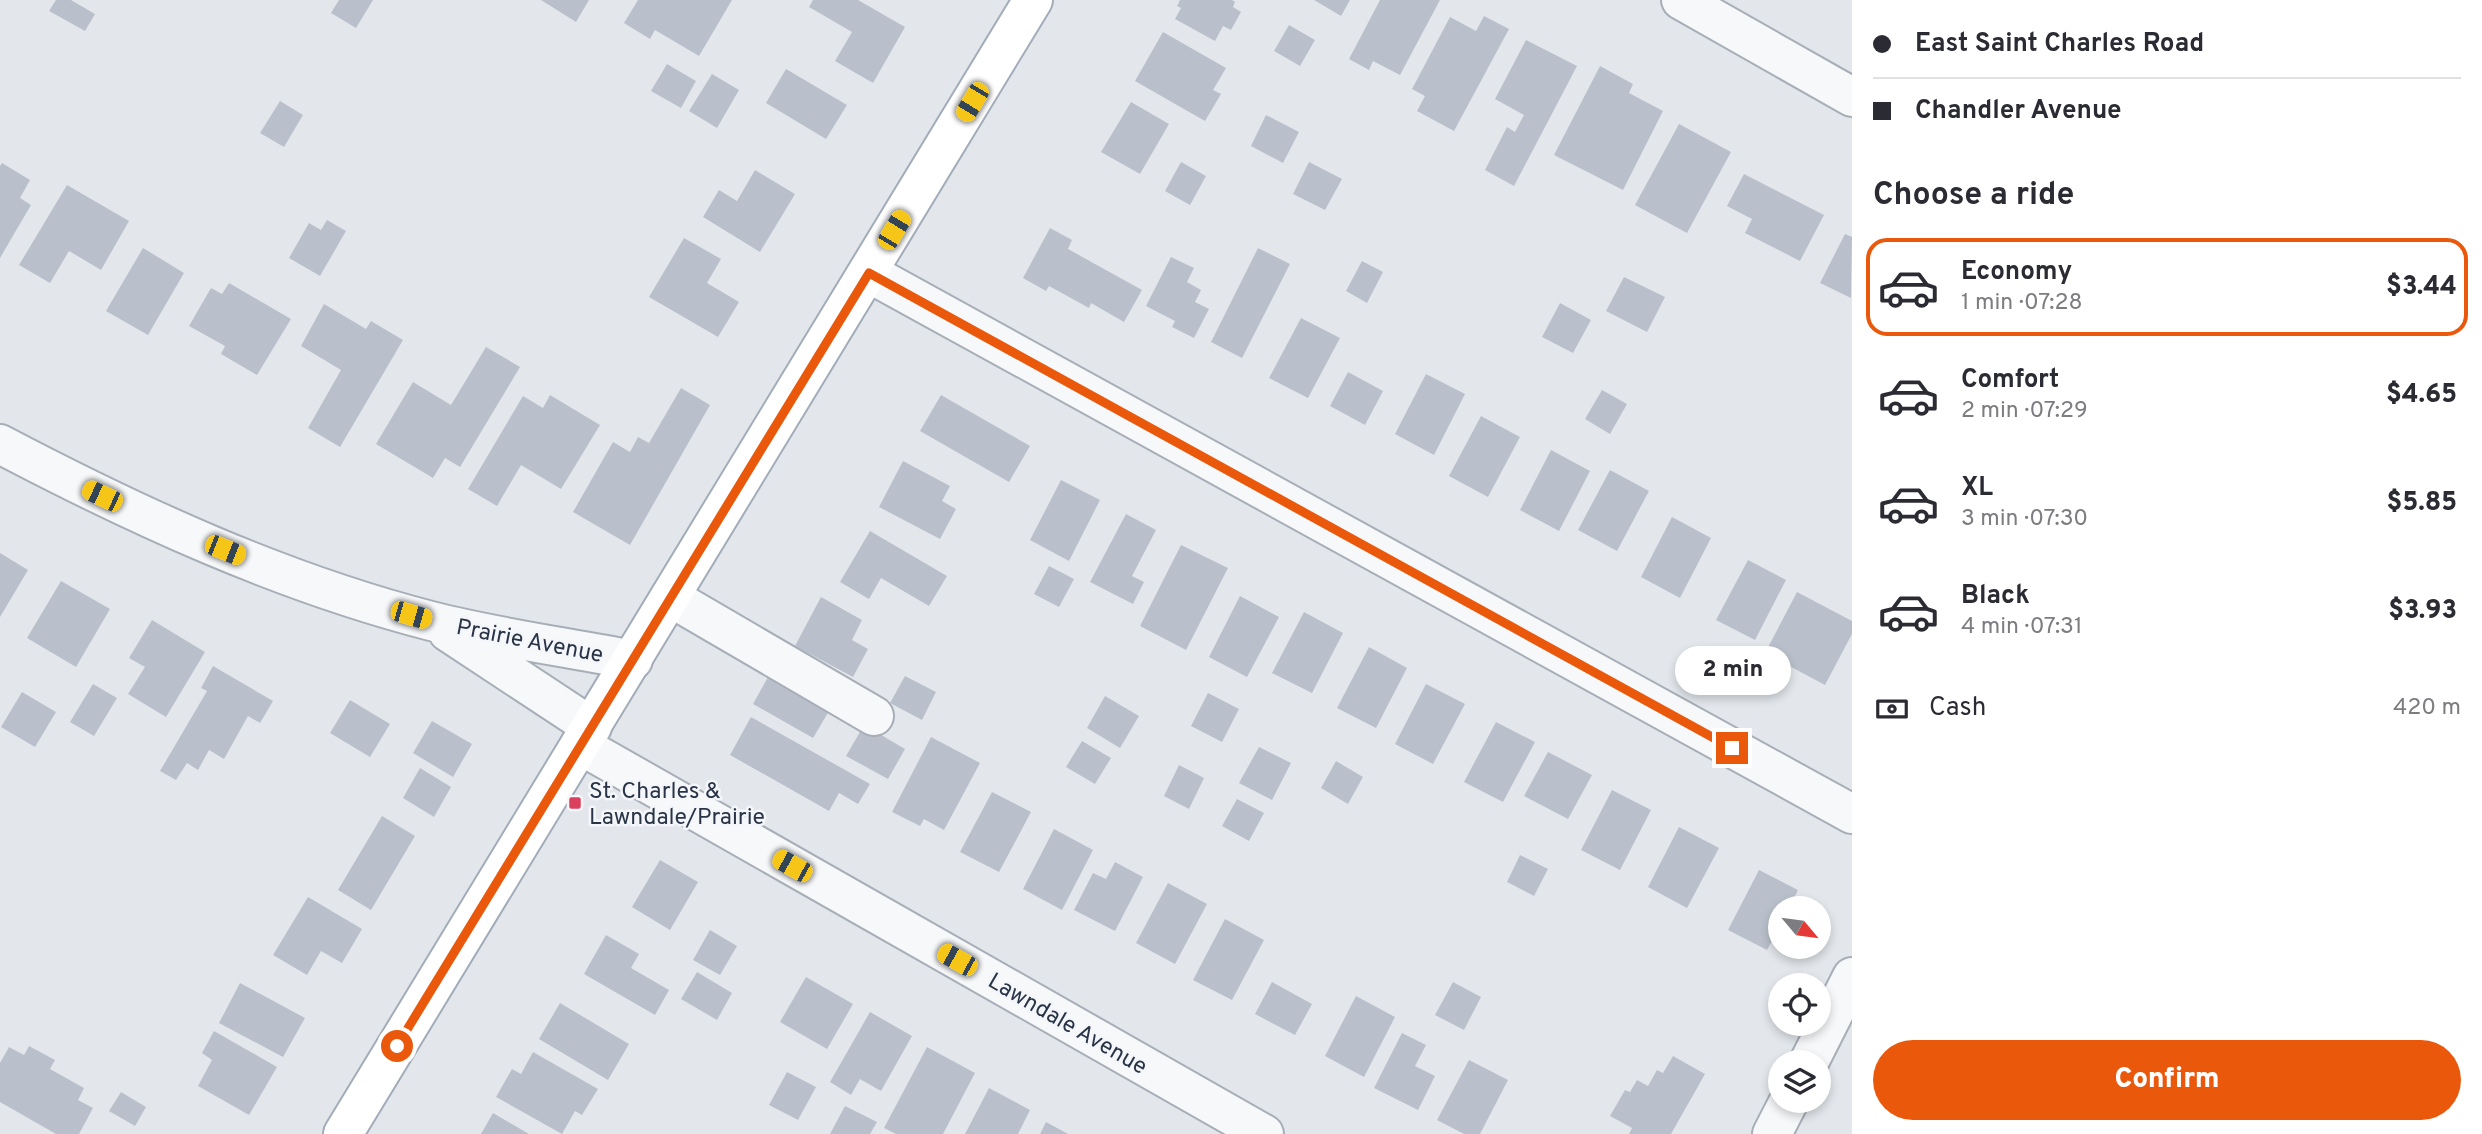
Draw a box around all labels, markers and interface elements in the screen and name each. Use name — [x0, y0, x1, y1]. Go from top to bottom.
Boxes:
text: East Saint Charles Road — [1915, 28, 2204, 61]
car — [953, 79, 992, 125]
text: Chandler Avenue — [1915, 95, 2122, 128]
text: Choose a ride — [1873, 176, 2074, 216]
car — [875, 207, 914, 253]
icon: car — [1877, 256, 1940, 319]
text: Economy — [1961, 256, 2072, 289]
text: $3.44 — [2386, 271, 2457, 304]
text: 1 min · 07:28 — [1961, 289, 2083, 318]
icon: car — [1877, 364, 1940, 427]
text: Comfort — [1961, 364, 2059, 397]
text: $4.65 — [2386, 379, 2457, 412]
text: 2 min · 07:29 — [1961, 397, 2088, 426]
icon: car — [1877, 472, 1940, 535]
text: XL — [1961, 472, 1993, 505]
car — [79, 478, 126, 514]
text: $5.85 — [2387, 487, 2457, 520]
text: 3 min · 07:30 — [1961, 505, 2088, 534]
car — [202, 532, 249, 568]
icon: car — [1877, 580, 1940, 643]
text: Black — [1961, 580, 2030, 613]
text: $3.93 — [2388, 595, 2457, 628]
car — [388, 599, 435, 631]
text: 4 min · 07:31 — [1961, 613, 2083, 642]
street label: Prairie Avenue — [453, 614, 606, 671]
callout: 2 min — [1674, 646, 1790, 696]
text: 2 min — [1703, 656, 1763, 685]
icon: cash — [1873, 690, 1911, 728]
text: Cash — [1929, 692, 1986, 725]
text: 420 m — [2393, 694, 2461, 723]
route end — [1716, 732, 1748, 764]
place label: St. Charles & Lawndale/Prairie — [589, 778, 765, 833]
marker: St. Charles & Lawndale/Prairie — [567, 795, 583, 811]
car — [769, 847, 816, 885]
north arrow — [1768, 896, 1830, 959]
map controls — [1768, 896, 1831, 1113]
car — [934, 941, 981, 979]
street label: Lawndale Avenue — [982, 968, 1152, 1083]
button: locate — [1768, 973, 1831, 1036]
route start — [381, 1030, 413, 1062]
button: Confirm — [1873, 1040, 2461, 1120]
button: layers — [1768, 1050, 1831, 1113]

